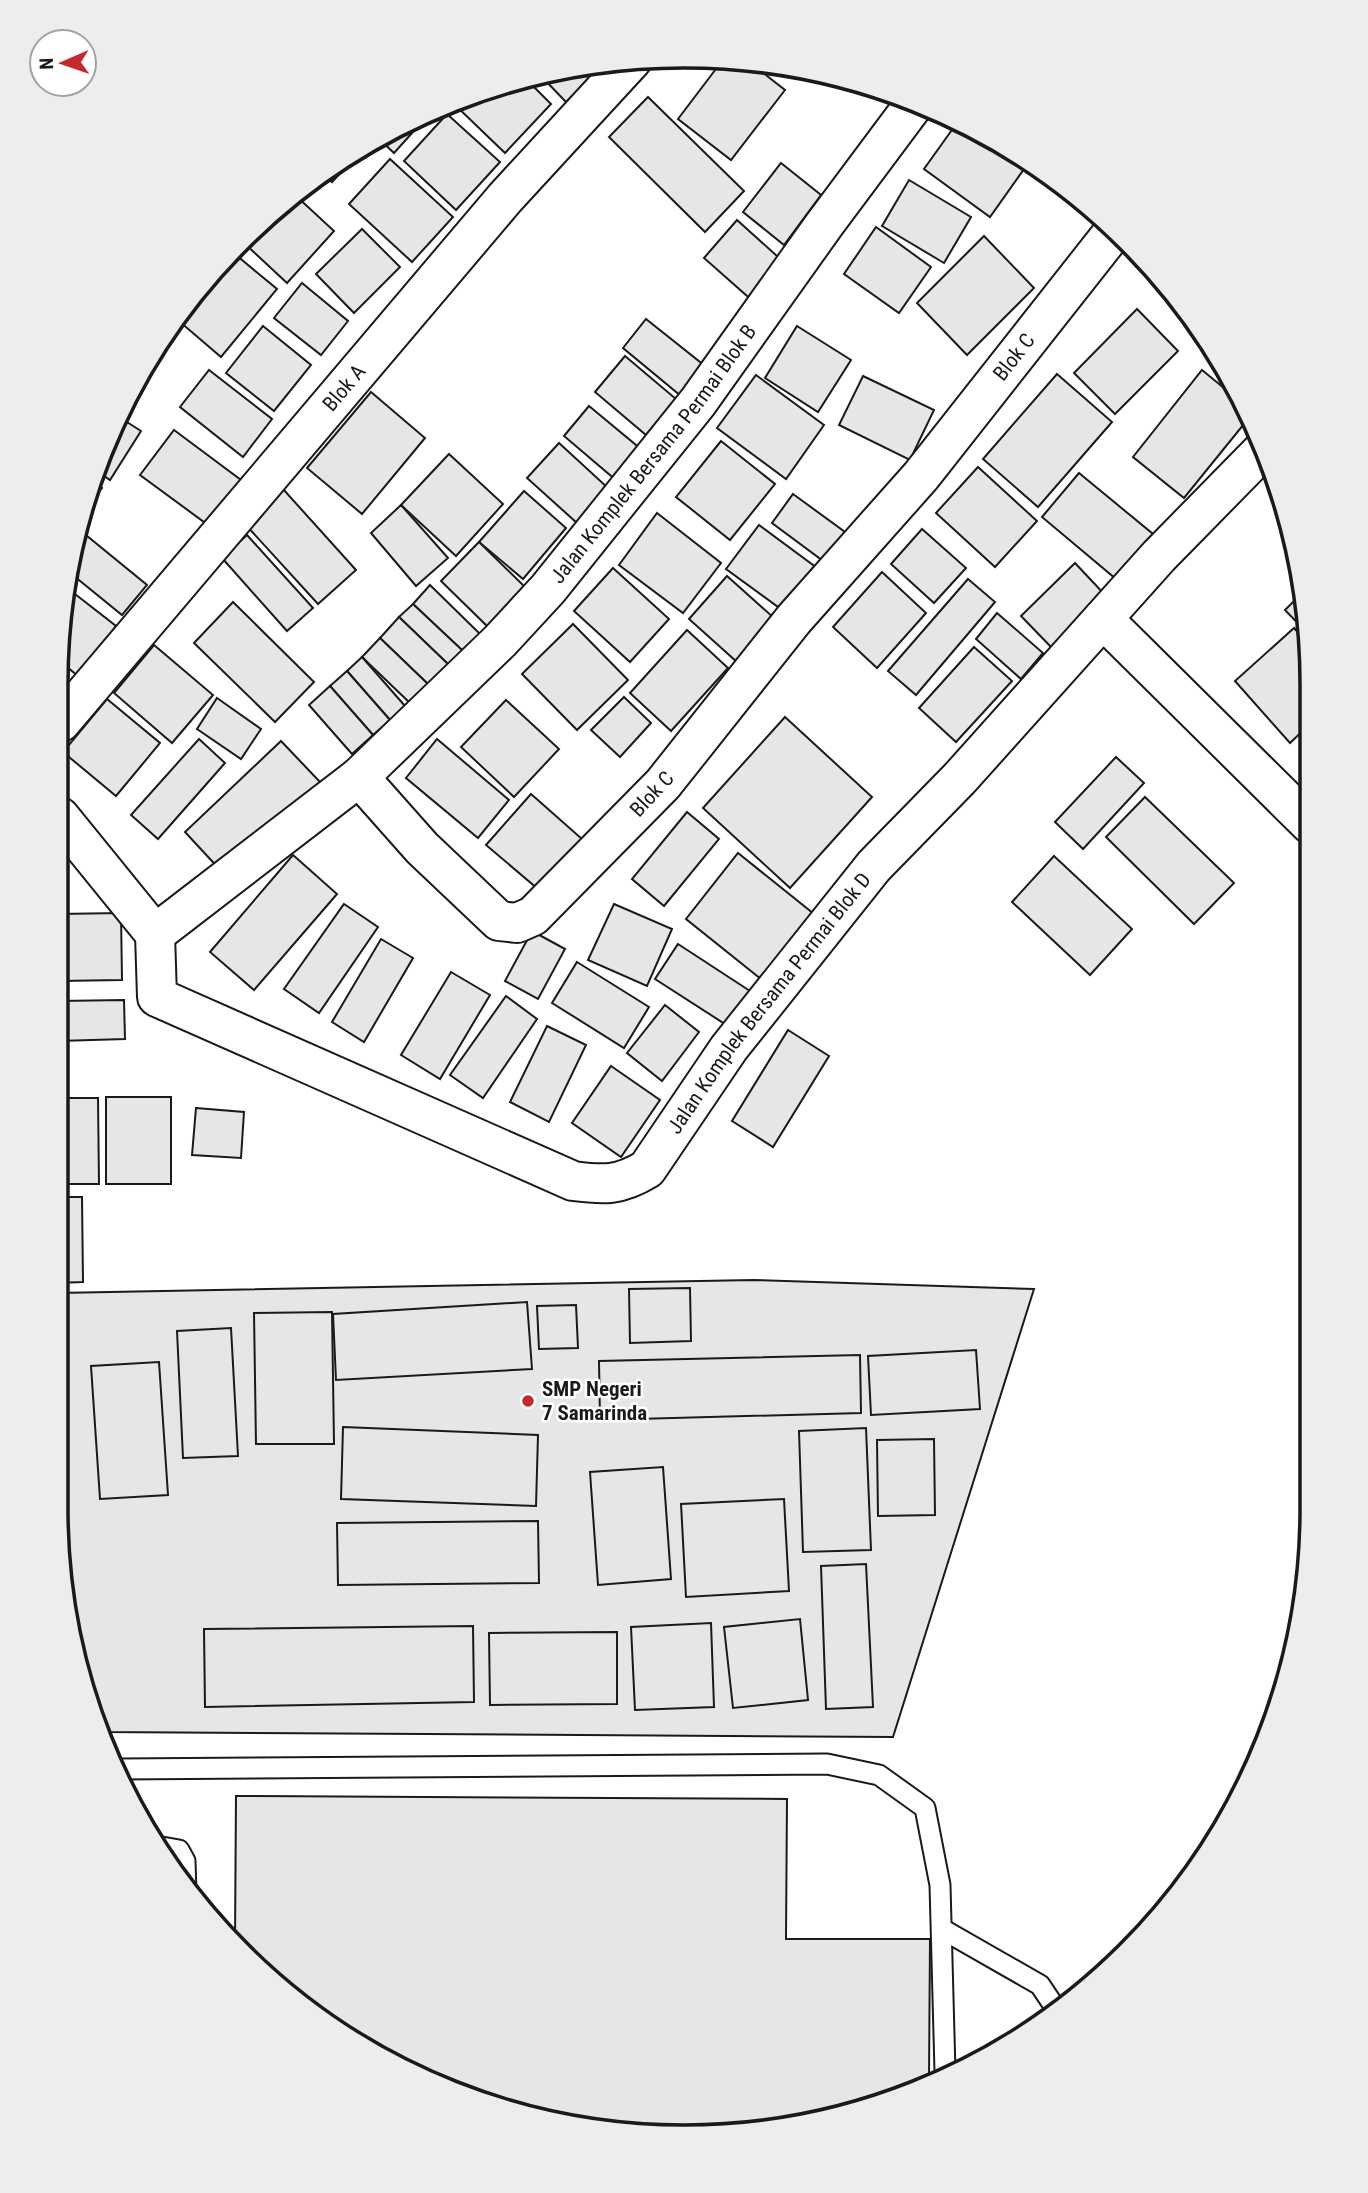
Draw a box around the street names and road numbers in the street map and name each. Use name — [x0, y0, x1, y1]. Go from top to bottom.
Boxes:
street label: Jalan Komplek Bersama Permai Blok B — [545, 320, 761, 588]
street label: Blok C — [988, 329, 1040, 385]
street label: Blok A — [318, 360, 371, 416]
street label: Blok C — [625, 766, 679, 822]
street label: Jalan Komplek Bersama Permai Blok D — [662, 868, 876, 1138]

